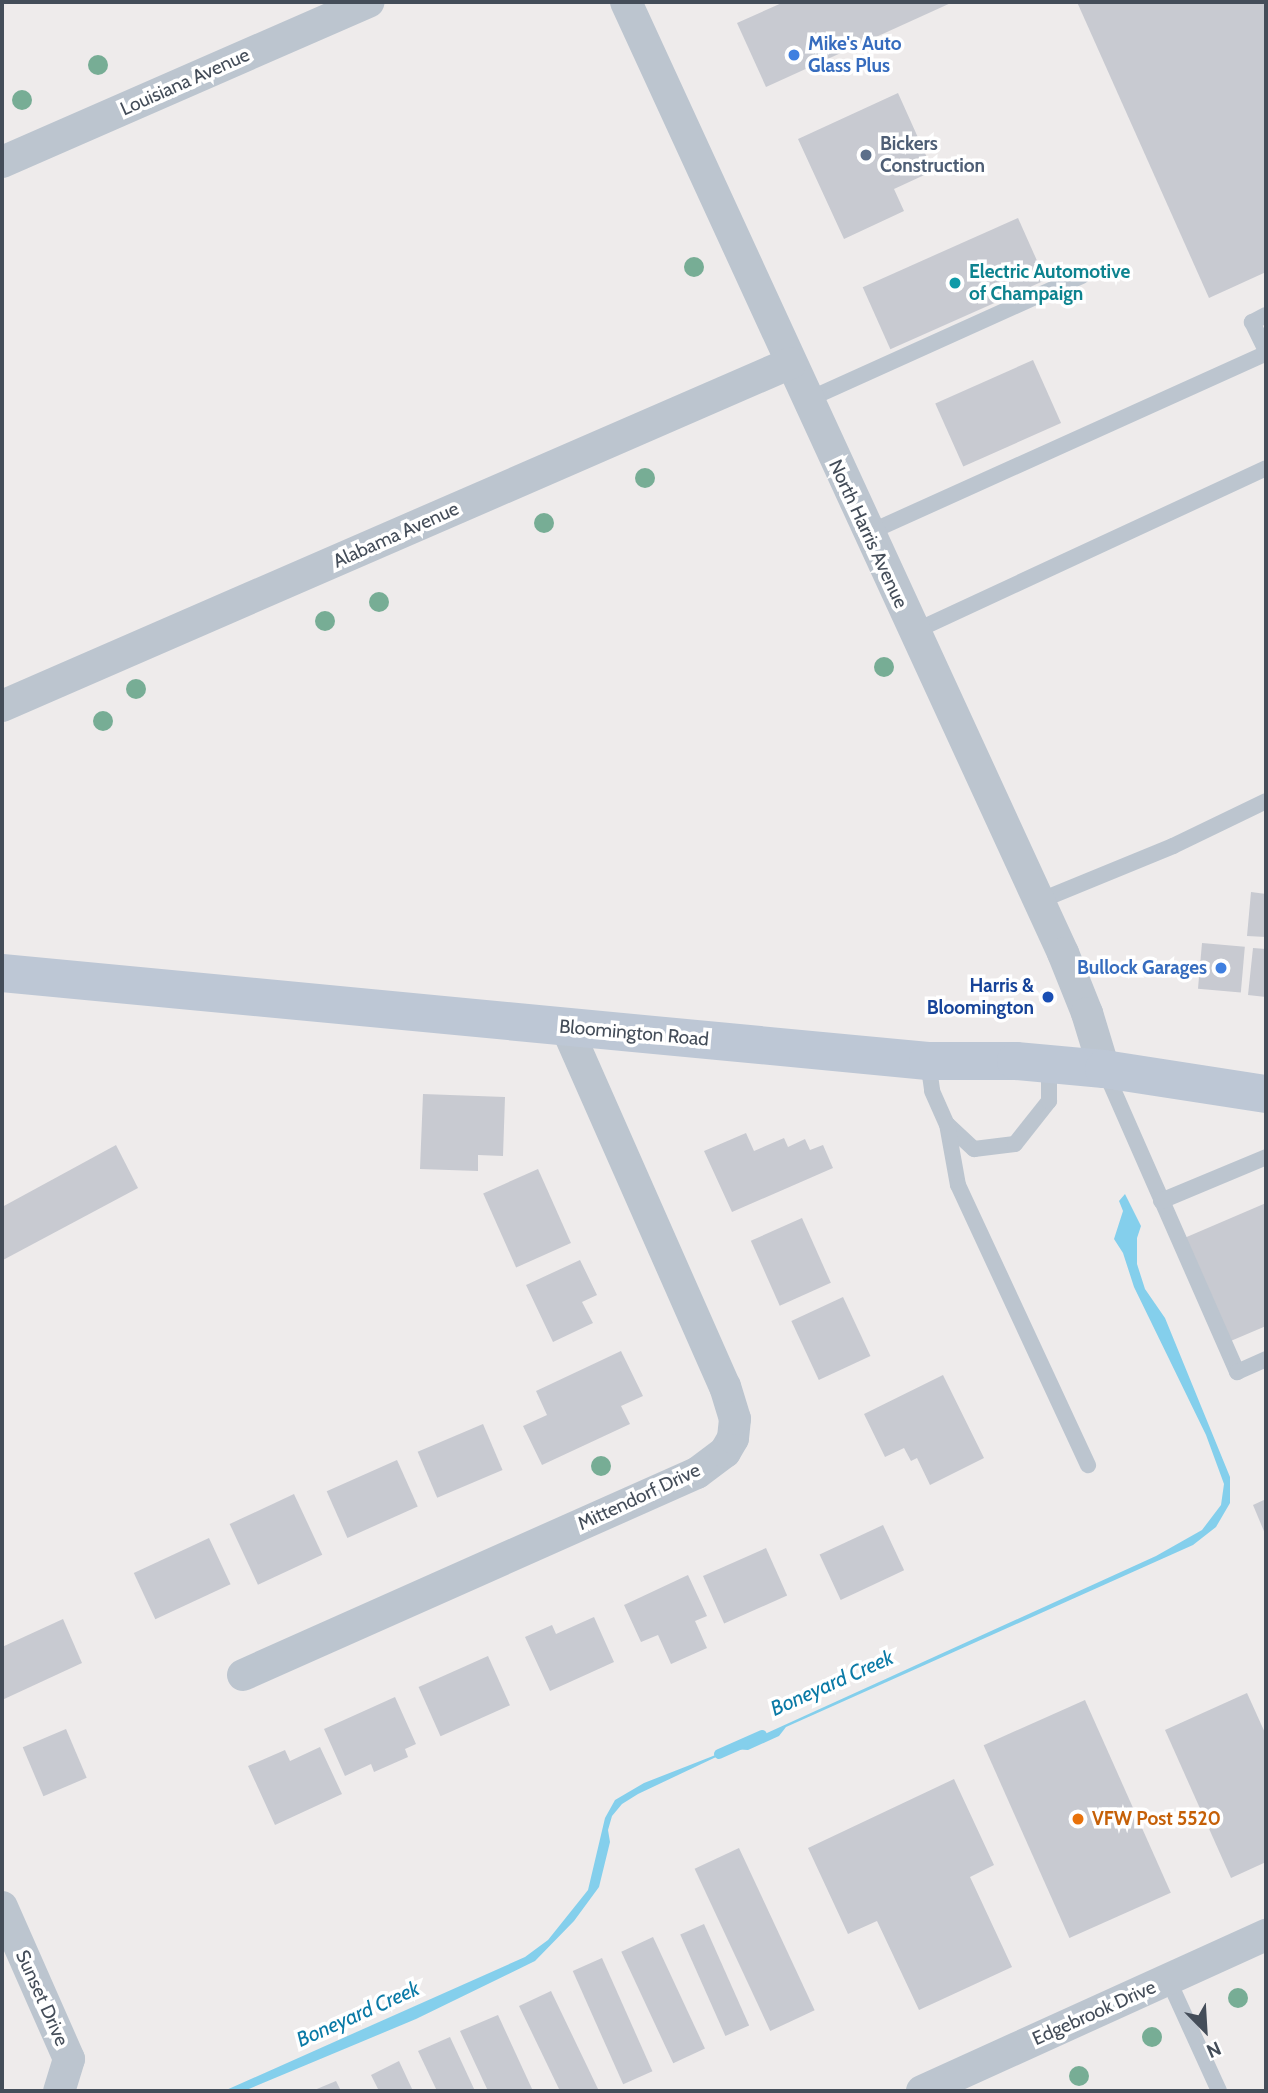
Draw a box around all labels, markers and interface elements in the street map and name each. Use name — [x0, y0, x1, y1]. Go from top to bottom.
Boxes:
place label: Mike's Auto Glass Plus — [808, 33, 902, 77]
street label: Louisiana Avenue — [117, 43, 253, 121]
marker: Mike's Auto Glass Plus — [786, 47, 802, 63]
place label: Bickers Construction — [880, 133, 985, 177]
marker: Bickers Construction — [858, 147, 874, 163]
place label: Electric Automotive of Champaign — [969, 261, 1130, 305]
marker: Electric Automotive of Champaign — [947, 275, 963, 291]
street label: North Harris Avenue — [824, 456, 912, 612]
street label: Alabama Avenue — [330, 497, 462, 573]
place label: Bullock Garages — [1077, 957, 1207, 979]
marker: Bullock Garages — [1213, 960, 1229, 976]
place label: Harris & Bloomington — [927, 975, 1034, 1019]
marker: Harris & Bloomington — [1040, 989, 1056, 1005]
street label: Bloomington Road — [558, 1015, 710, 1051]
street label: Mittendorf Drive — [574, 1459, 704, 1535]
water label: Boneyard Creek — [767, 1645, 897, 1721]
place label: VFW Post 5520 — [1092, 1808, 1221, 1830]
marker: VFW Post 5520 — [1070, 1811, 1086, 1827]
street label: Sunset Drive — [11, 1947, 73, 2049]
water label: Boneyard Creek — [293, 1976, 423, 2052]
street label: Edgebrook Drive — [1029, 1976, 1159, 2050]
north arrow — [1170, 1995, 1240, 2065]
text: N — [1203, 2036, 1225, 2063]

